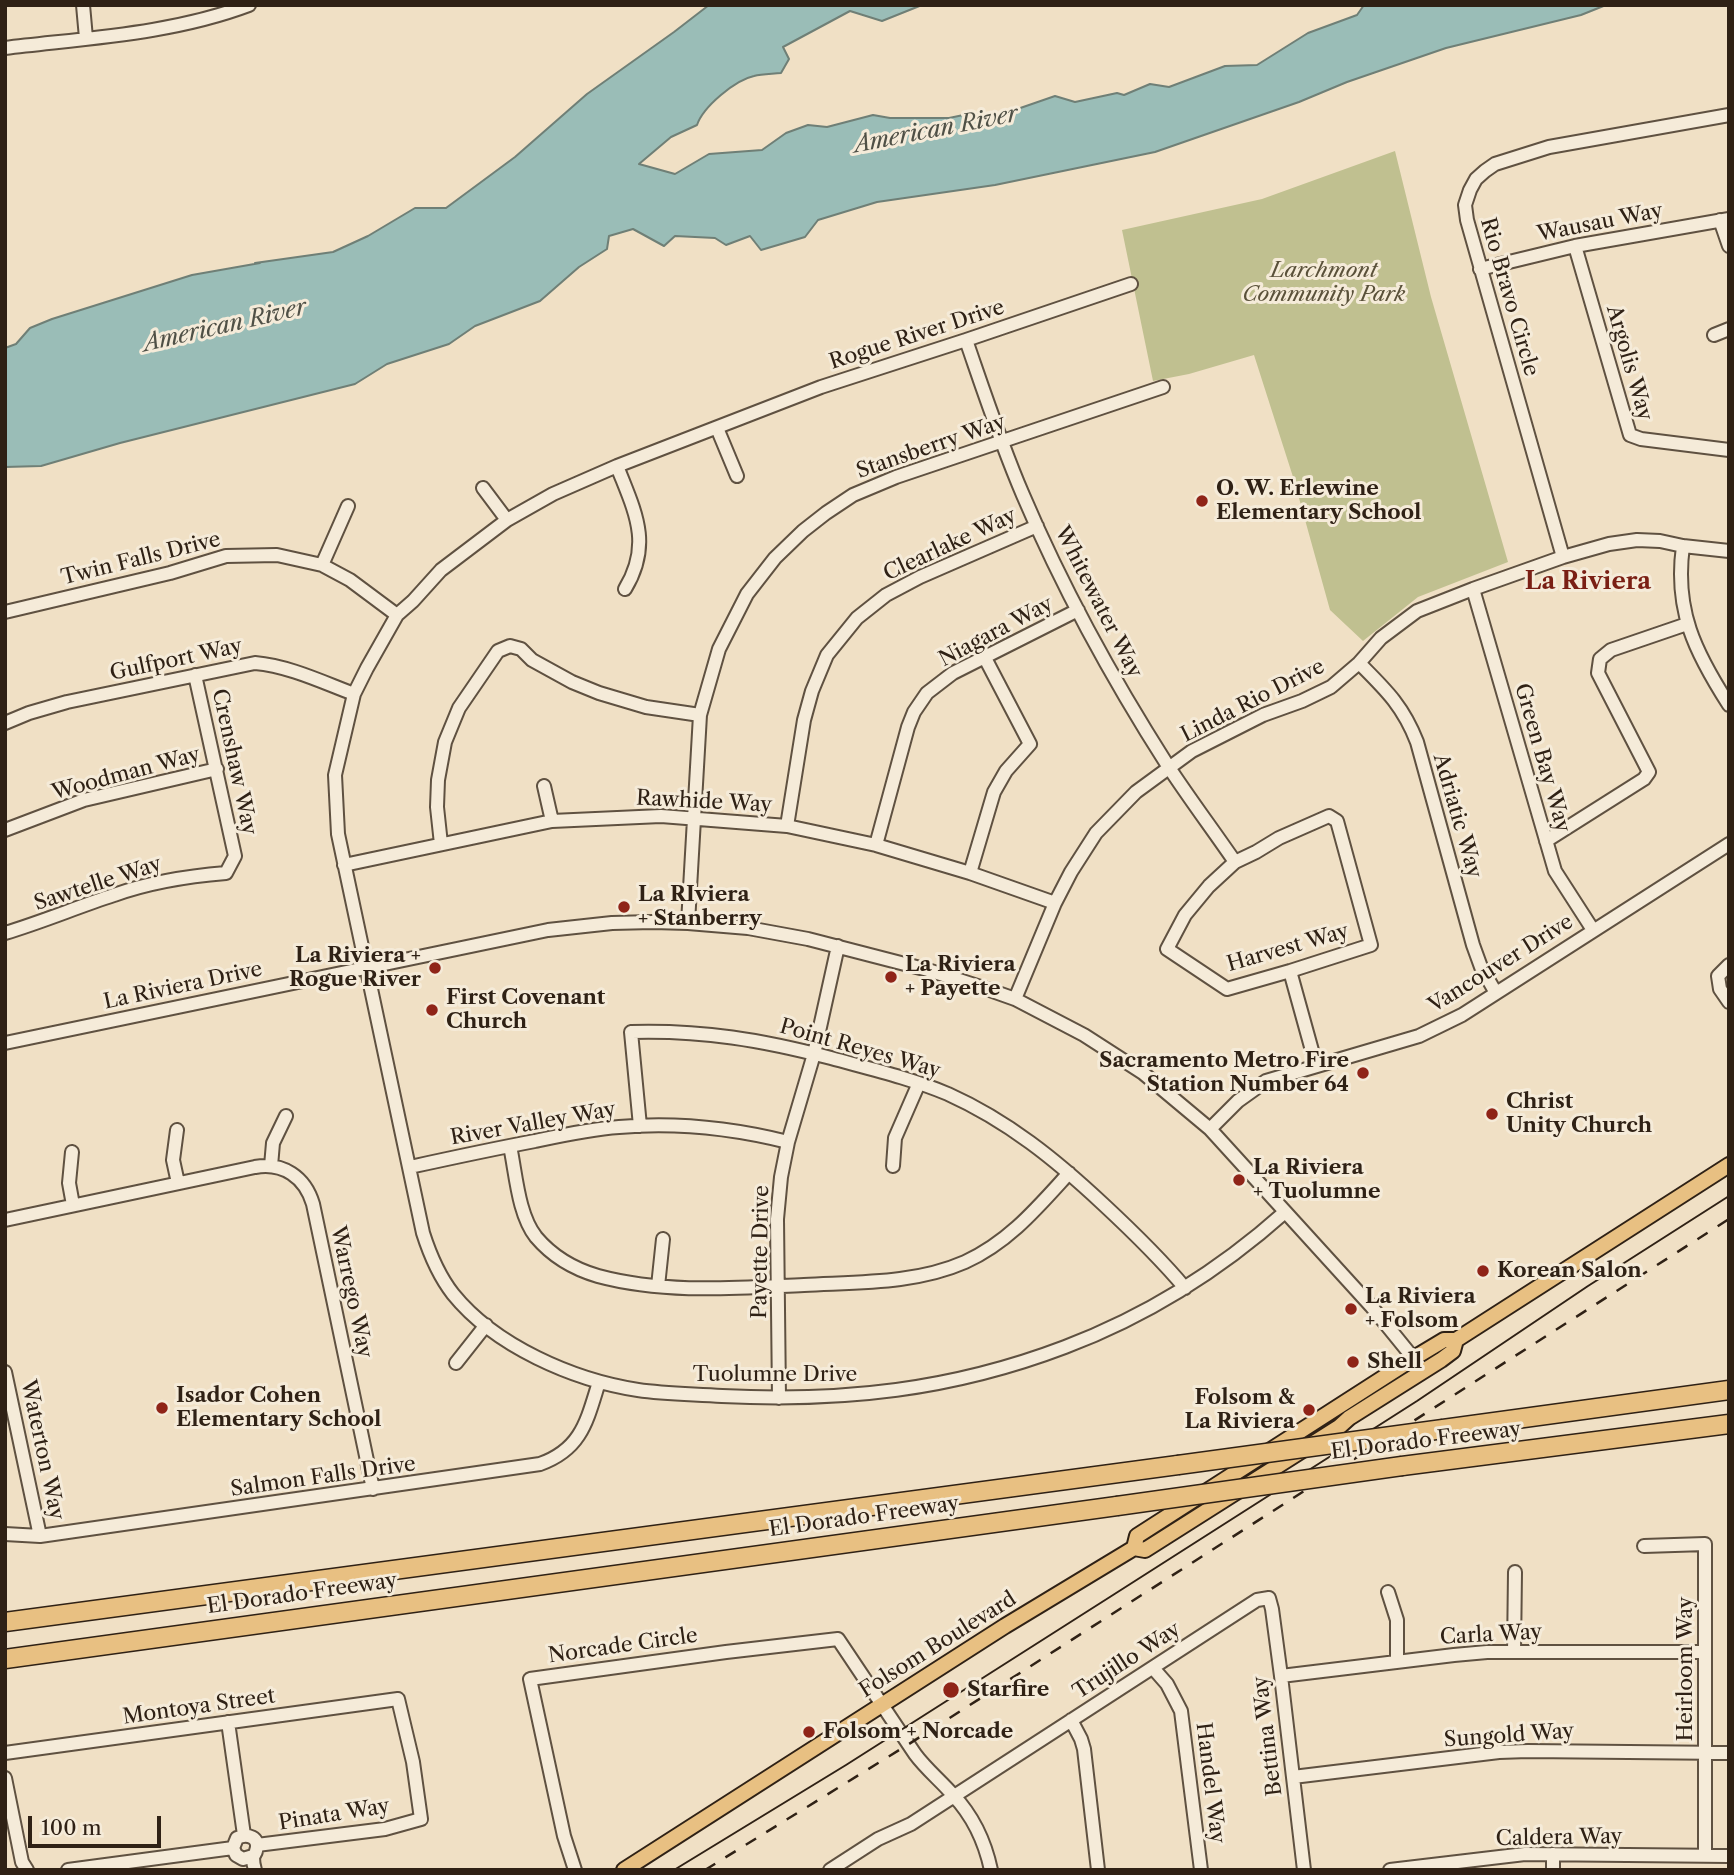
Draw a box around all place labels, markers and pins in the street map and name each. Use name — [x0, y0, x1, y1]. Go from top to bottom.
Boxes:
place label: O. W. Erlewine Elementary School — [1216, 476, 1421, 526]
marker: O. W. Erlewine Elementary School — [1194, 493, 1210, 509]
place label: La RIviera + Stanberry — [638, 882, 762, 932]
marker: La RIviera + Stanberry — [616, 899, 632, 915]
place label: La Riviera + Rogue River — [289, 943, 421, 993]
place label: La Riviera + Payette — [905, 952, 1016, 1002]
marker: La Riviera + Rogue River — [427, 960, 443, 976]
marker: La Riviera + Payette — [883, 969, 899, 985]
place label: First Covenant Church — [446, 985, 605, 1035]
marker: First Covenant Church — [424, 1002, 440, 1018]
place label: Sacramento Metro Fire Station Number 64 — [1099, 1048, 1349, 1098]
marker: Sacramento Metro Fire Station Number 64 — [1355, 1065, 1371, 1081]
place label: Christ Unity Church — [1506, 1089, 1652, 1139]
marker: Christ Unity Church — [1484, 1106, 1500, 1122]
place label: La Riviera + Tuolumne — [1253, 1155, 1381, 1205]
marker: La Riviera + Tuolumne — [1231, 1172, 1247, 1188]
place label: Korean Salon — [1497, 1258, 1642, 1284]
marker: Korean Salon — [1475, 1263, 1491, 1279]
place label: La Riviera + Folsom — [1365, 1284, 1476, 1334]
marker: La Riviera + Folsom — [1343, 1301, 1359, 1317]
place label: Shell — [1367, 1349, 1422, 1375]
marker: Shell — [1345, 1354, 1361, 1370]
place label: Isador Cohen Elementary School — [176, 1383, 381, 1433]
place label: Folsom & La Riviera — [1184, 1385, 1295, 1435]
marker: Isador Cohen Elementary School — [154, 1400, 170, 1416]
marker: Folsom & La Riviera — [1301, 1402, 1317, 1418]
place label: Starfire — [967, 1677, 1049, 1703]
marker: Starfire — [941, 1680, 961, 1700]
place label: Folsom + Norcade — [823, 1719, 1013, 1745]
marker: Folsom + Norcade — [801, 1724, 817, 1740]

